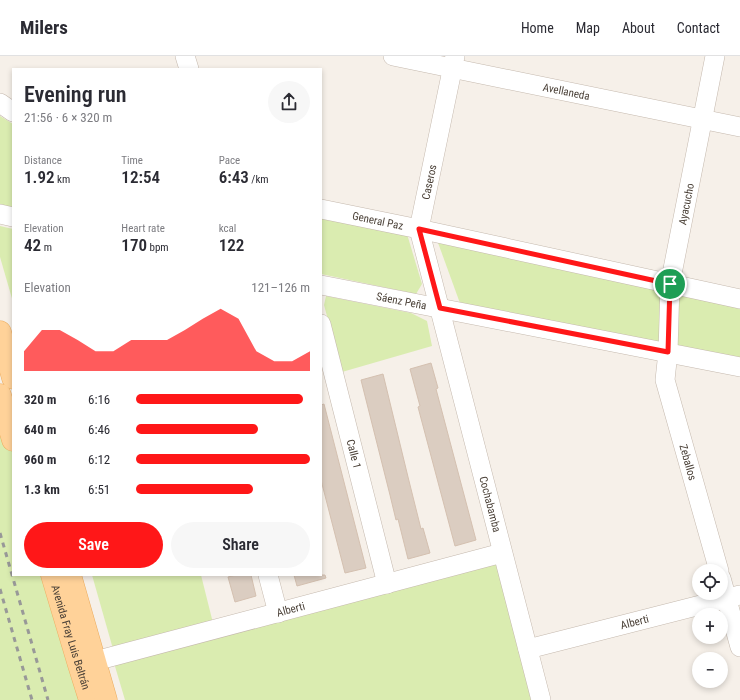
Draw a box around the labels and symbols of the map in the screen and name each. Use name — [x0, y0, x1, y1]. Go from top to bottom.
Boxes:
street label: Avellaneda — [542, 81, 591, 103]
street label: Caseros — [419, 163, 440, 201]
street label: Ayacucho — [676, 182, 697, 226]
street label: General Paz — [351, 210, 405, 233]
pin — [653, 267, 687, 301]
street label: Sáenz Peña — [375, 290, 427, 312]
street label: Calle 1 — [344, 438, 363, 470]
street label: Zeballos — [676, 443, 699, 482]
street label: Cochabamba — [476, 475, 503, 534]
street label: Avenida Fray Luis Beltrán — [48, 583, 92, 691]
street label: Alberti — [275, 600, 306, 620]
street label: Alberti — [619, 612, 650, 632]

